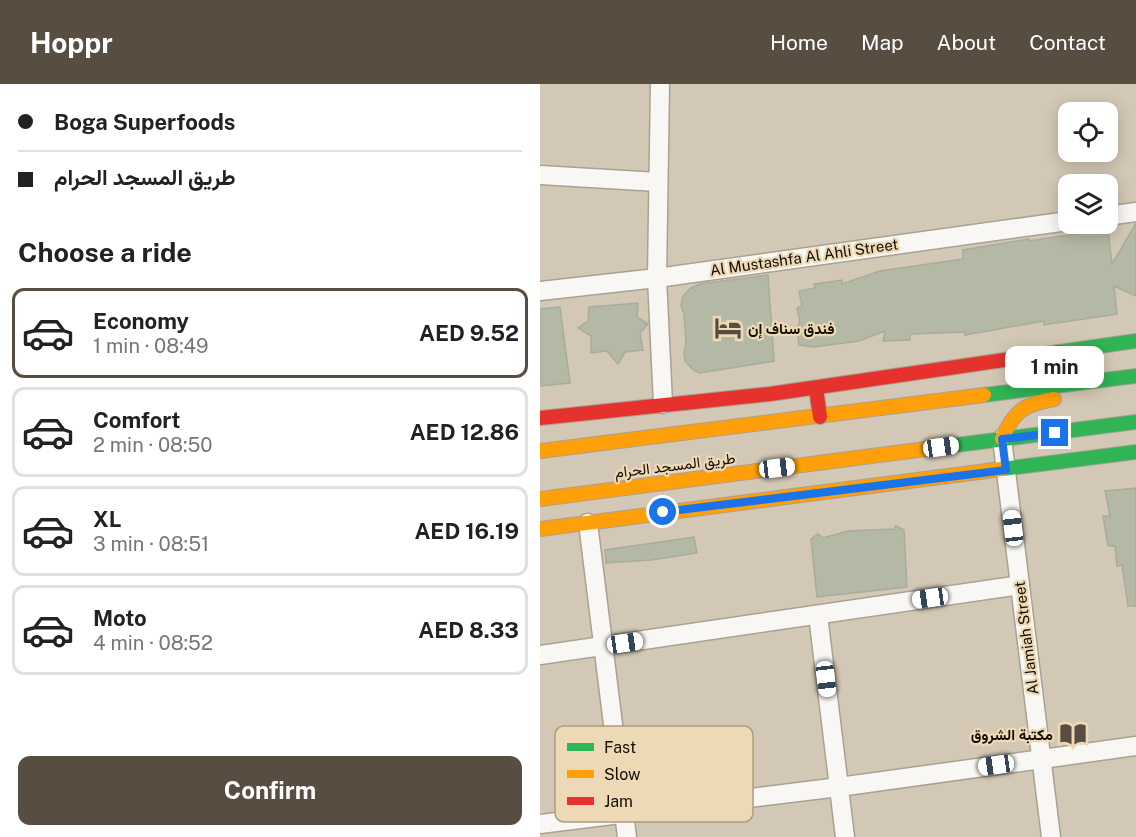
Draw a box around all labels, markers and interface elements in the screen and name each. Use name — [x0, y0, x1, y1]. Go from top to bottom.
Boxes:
text: Hoppr — [30, 26, 113, 59]
text: Home — [770, 30, 828, 55]
text: Map — [861, 30, 904, 55]
text: About — [937, 30, 996, 55]
text: Contact — [1029, 30, 1106, 55]
map controls — [1058, 102, 1118, 234]
button: locate — [1058, 102, 1118, 162]
text: Boga Superfoods — [54, 109, 235, 135]
text: طريق المسجد الحرام — [54, 164, 236, 190]
button: layers — [1058, 174, 1118, 234]
street label: Al Mustashfa Al Ahli Street — [709, 235, 899, 279]
text: Choose a ride — [18, 236, 192, 268]
icon: car — [21, 306, 75, 360]
text: Economy — [93, 308, 189, 334]
hotel icon: فندق سناف إن — [713, 313, 743, 343]
text: AED 9.52 — [419, 320, 519, 346]
place label: فندق سناف إن — [748, 320, 834, 339]
text: 1 min · 08:49 — [93, 334, 209, 358]
callout: 1 min — [1006, 346, 1104, 388]
text: 1 min — [1030, 355, 1079, 379]
icon: car — [21, 405, 75, 459]
text: Comfort — [93, 407, 180, 433]
text: AED 12.86 — [410, 419, 519, 445]
route end — [1041, 419, 1068, 446]
text: 2 min · 08:50 — [93, 433, 213, 457]
car — [922, 436, 960, 458]
street label: طريق المسجد الحرام — [614, 449, 737, 483]
car — [758, 457, 796, 479]
route start — [649, 498, 676, 525]
icon: car — [21, 504, 75, 558]
text: XL — [93, 506, 121, 532]
car — [1002, 509, 1024, 547]
text: AED 16.19 — [414, 518, 519, 544]
text: 3 min · 08:51 — [93, 532, 209, 556]
street label: Al Jamiah Street — [1011, 580, 1041, 696]
car — [911, 587, 949, 609]
icon: car — [21, 603, 75, 657]
text: Moto — [93, 605, 147, 631]
text: AED 8.33 — [418, 617, 519, 643]
text: 4 min · 08:52 — [93, 631, 213, 655]
car — [606, 632, 644, 654]
car — [815, 660, 837, 698]
library icon: مكتبة الشروق — [1058, 719, 1088, 749]
legend — [555, 726, 753, 822]
place label: مكتبة الشروق — [971, 726, 1053, 744]
text: Fast — [604, 738, 636, 757]
car — [977, 754, 1015, 776]
button: Confirm — [18, 756, 522, 825]
text: Slow — [604, 765, 641, 784]
text: Jam — [604, 792, 633, 811]

